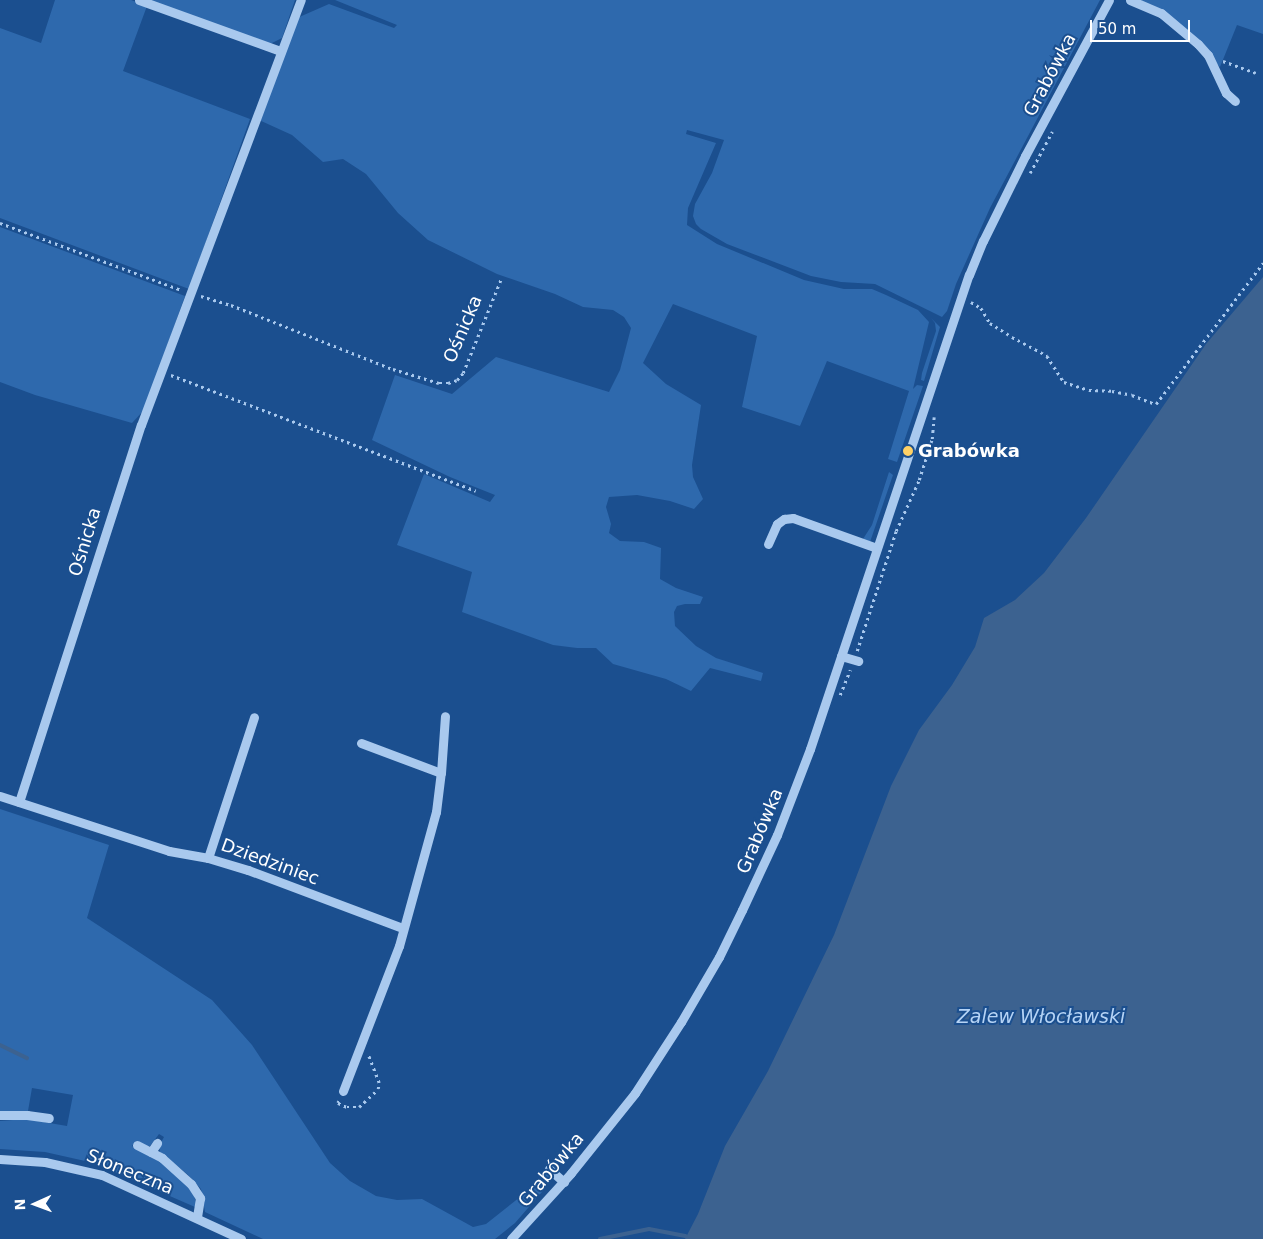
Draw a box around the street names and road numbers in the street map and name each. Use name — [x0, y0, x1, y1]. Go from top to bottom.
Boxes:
street label: Grabówka — [1019, 30, 1081, 120]
street label: Ośnicka — [439, 292, 487, 366]
street label: Ośnicka — [64, 505, 106, 579]
street label: Grabówka — [732, 785, 788, 877]
street label: Dziedziniec — [218, 834, 322, 890]
street label: Grabówka — [514, 1128, 588, 1212]
street label: Słoneczna — [83, 1145, 177, 1199]

